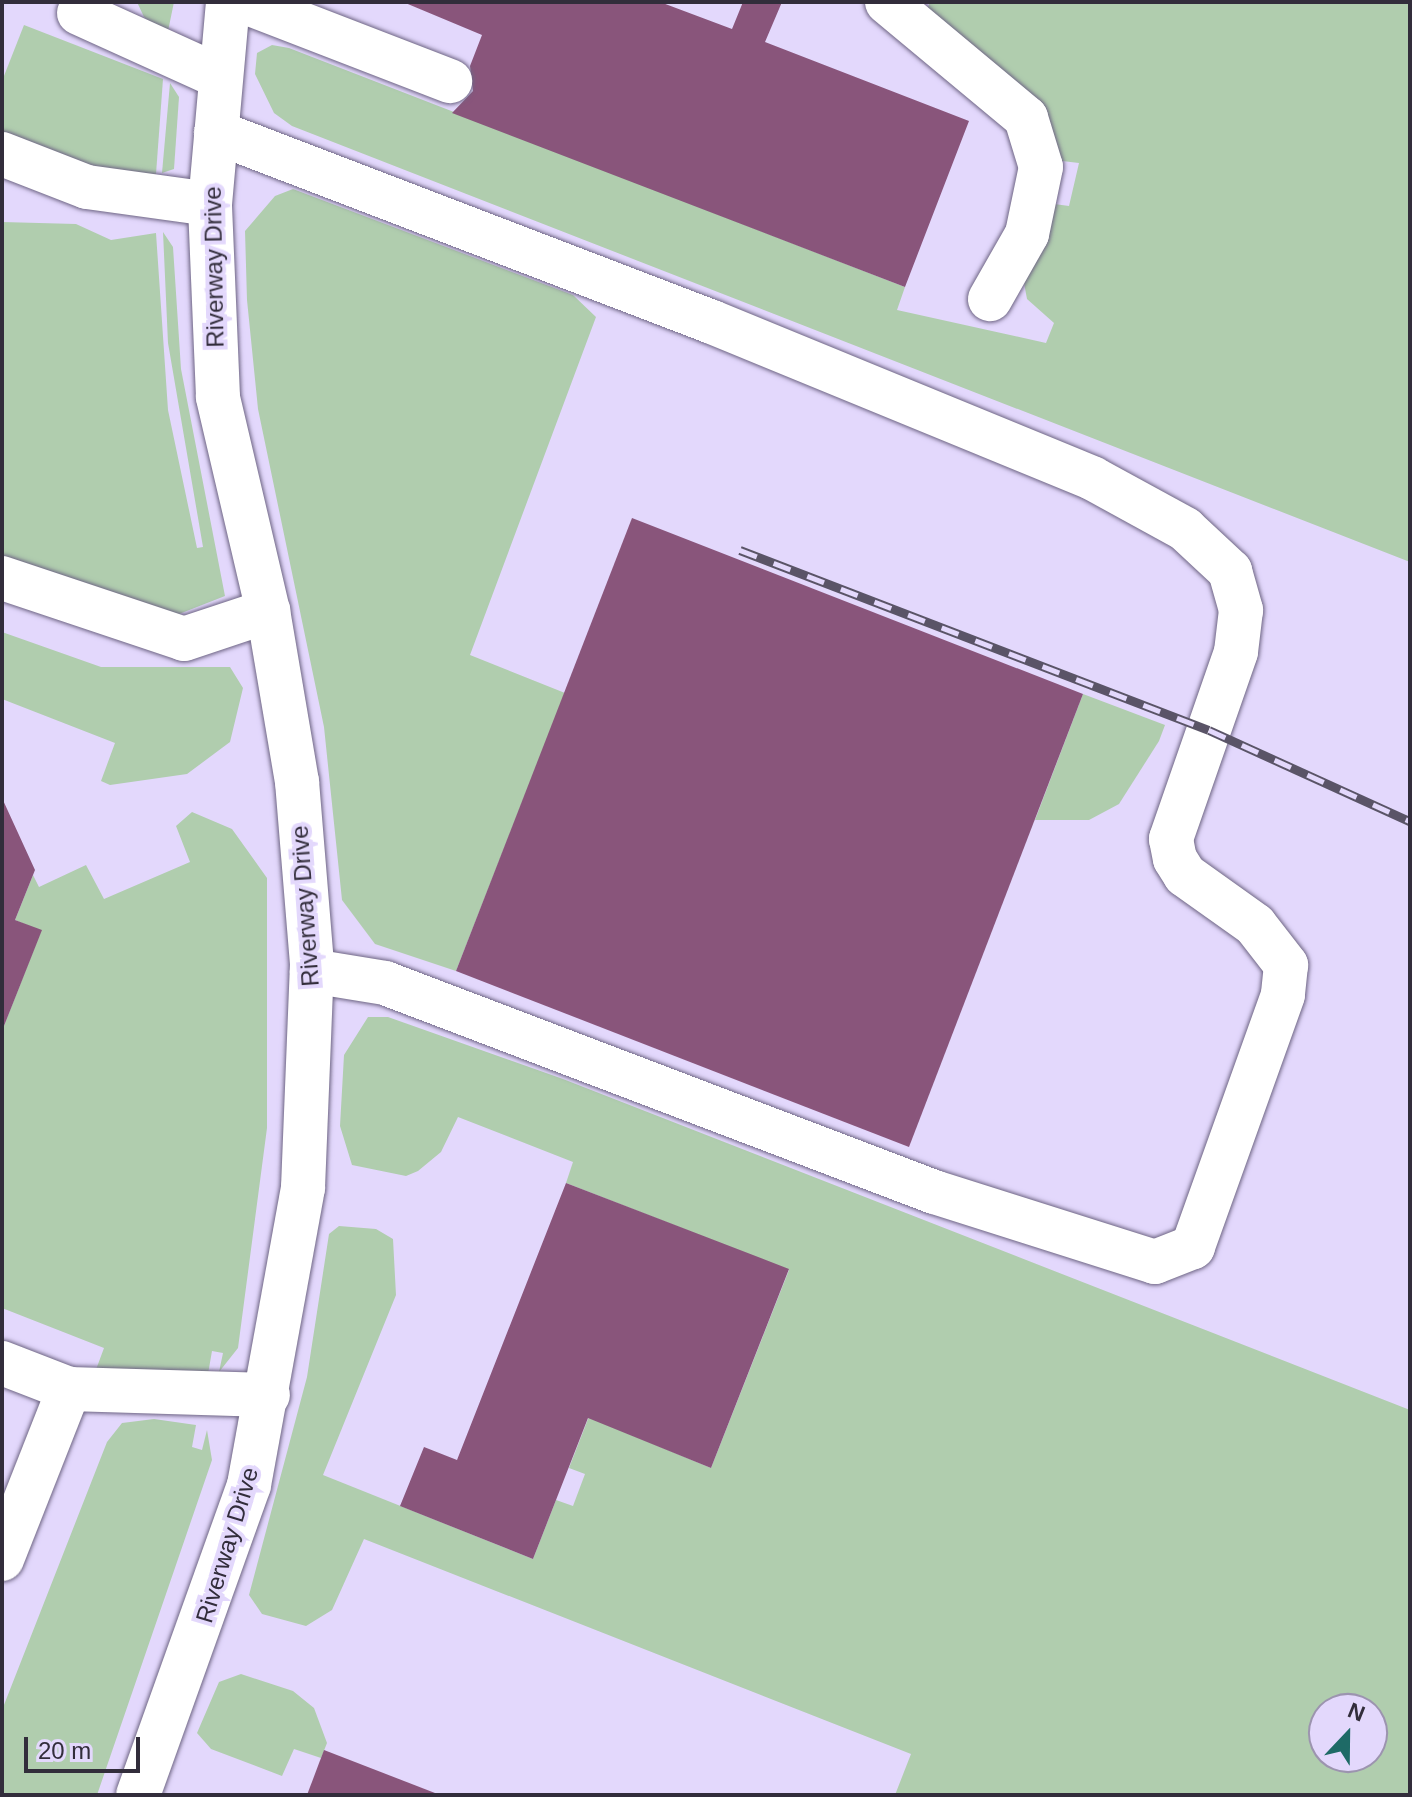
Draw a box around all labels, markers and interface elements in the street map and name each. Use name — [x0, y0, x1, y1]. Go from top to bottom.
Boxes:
street label: Riverway Drive — [198, 186, 230, 348]
street label: Riverway Drive — [285, 825, 325, 987]
street label: Riverway Drive — [190, 1464, 264, 1626]
north arrow — [1308, 1693, 1388, 1773]
text: N — [1344, 1698, 1368, 1727]
scale bar — [28, 1721, 144, 1771]
text: 20 m — [38, 1737, 91, 1764]

